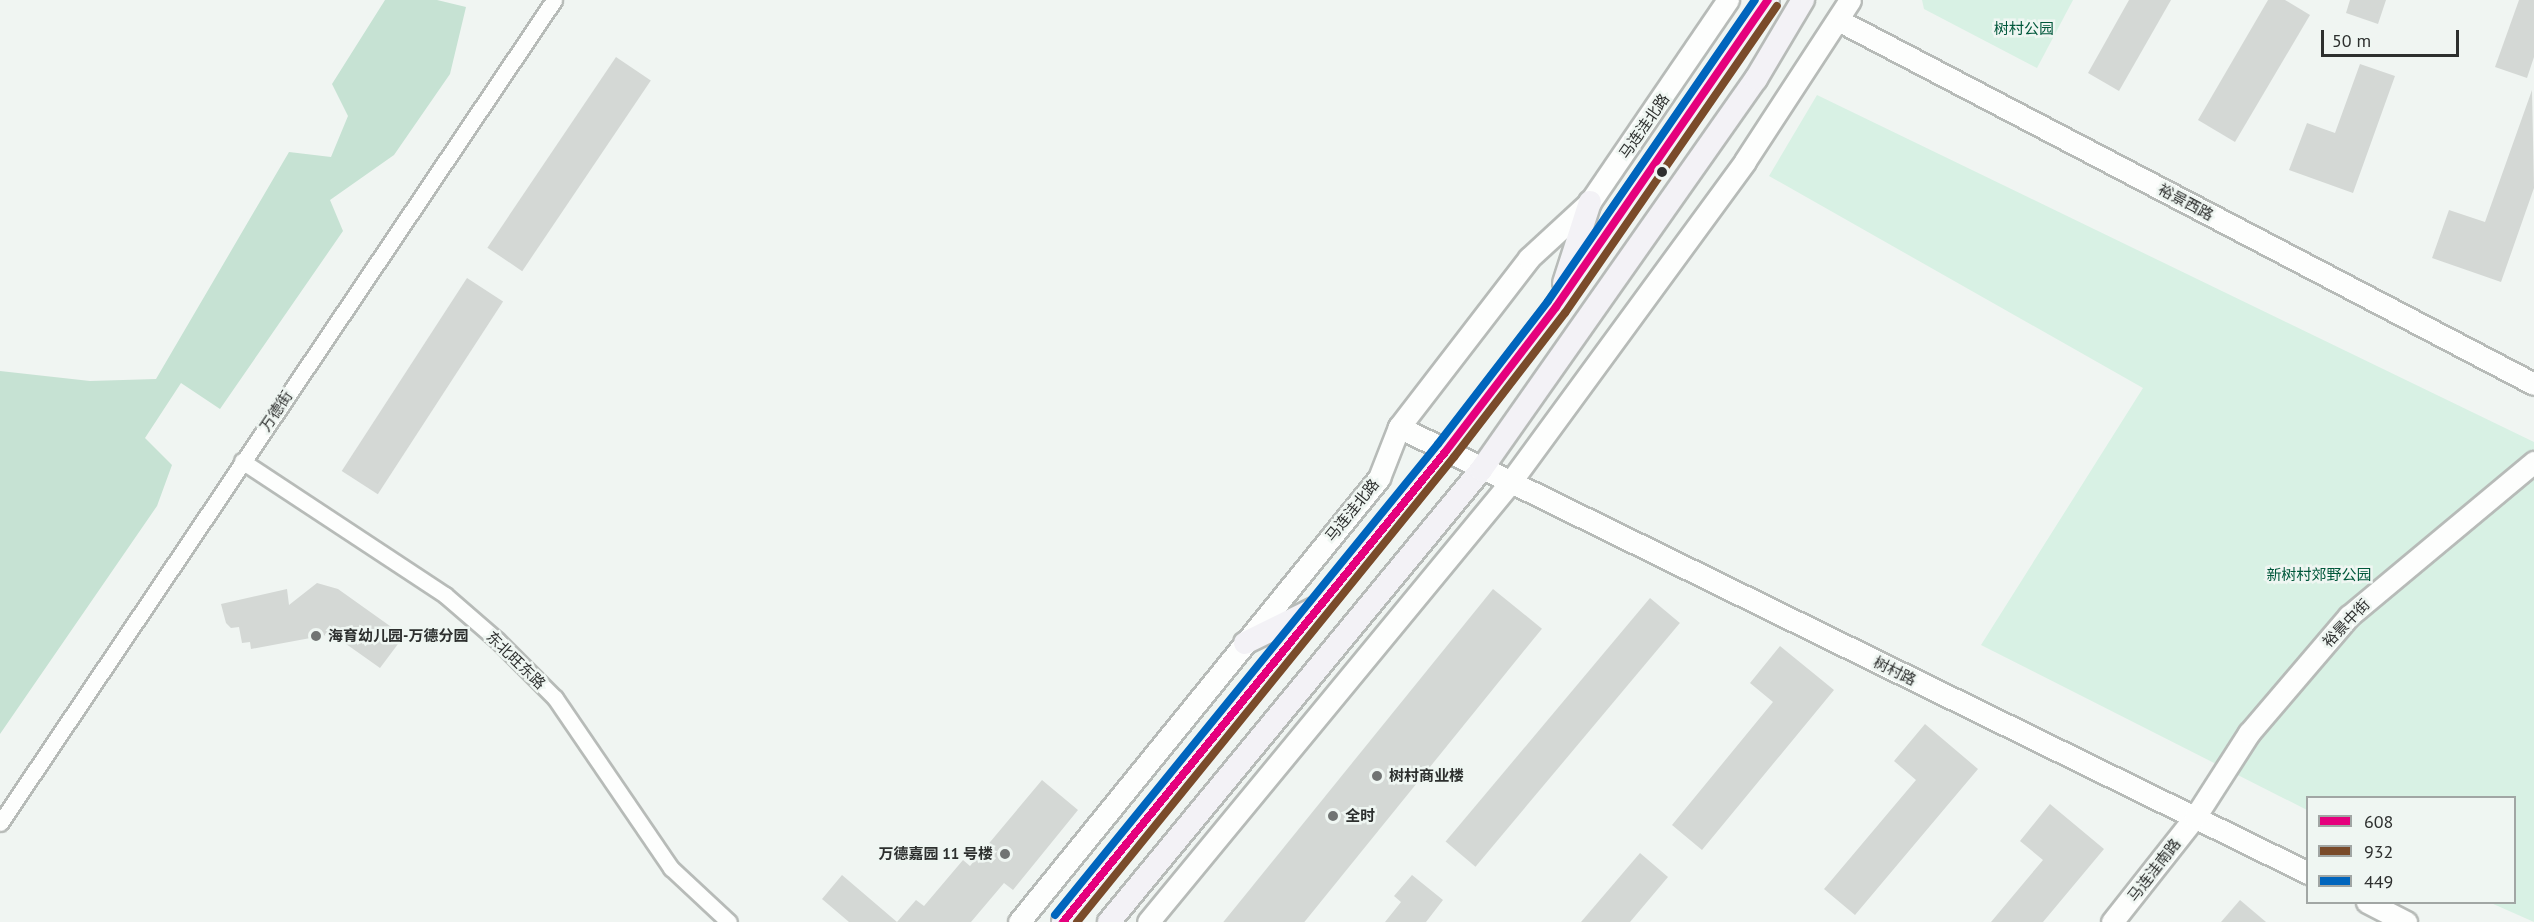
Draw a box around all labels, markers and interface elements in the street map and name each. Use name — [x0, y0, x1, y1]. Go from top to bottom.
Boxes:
scale bar — [2324, 18, 2462, 56]
park label: 树村公园 — [1994, 20, 2054, 38]
text: 50 m — [2332, 29, 2371, 52]
street label: 马连洼北路 — [1615, 90, 1673, 162]
unlabelled marker — [1656, 166, 1668, 178]
street label: 裕景西路 — [2155, 180, 2217, 224]
street label: 万德街 — [256, 387, 296, 435]
street label: 马连洼北路 — [1321, 475, 1383, 545]
park label: 新树村郊野公园 — [2267, 566, 2371, 584]
street label: 裕景中街 — [2319, 595, 2373, 651]
place label: 海育幼儿园-万德分园 — [328, 627, 468, 645]
street label: 东北旺东路 — [483, 627, 549, 693]
marker: 海育幼儿园-万德分园 — [309, 629, 323, 643]
street label: 树村路 — [1871, 653, 1919, 689]
place label: 树村商业楼 — [1389, 767, 1464, 785]
marker: 树村商业楼 — [1370, 769, 1384, 783]
legend — [2306, 796, 2516, 904]
place label: 全时 — [1345, 807, 1375, 825]
marker: 全时 — [1326, 809, 1340, 823]
text: 608 — [2364, 810, 2393, 833]
street label: 马连洼南路 — [2124, 835, 2184, 905]
text: 932 — [2364, 840, 2393, 863]
place label: 万德嘉园 11 号楼 — [878, 845, 993, 863]
marker: 万德嘉园 11 号楼 — [998, 847, 1012, 861]
text: 449 — [2364, 870, 2393, 893]

